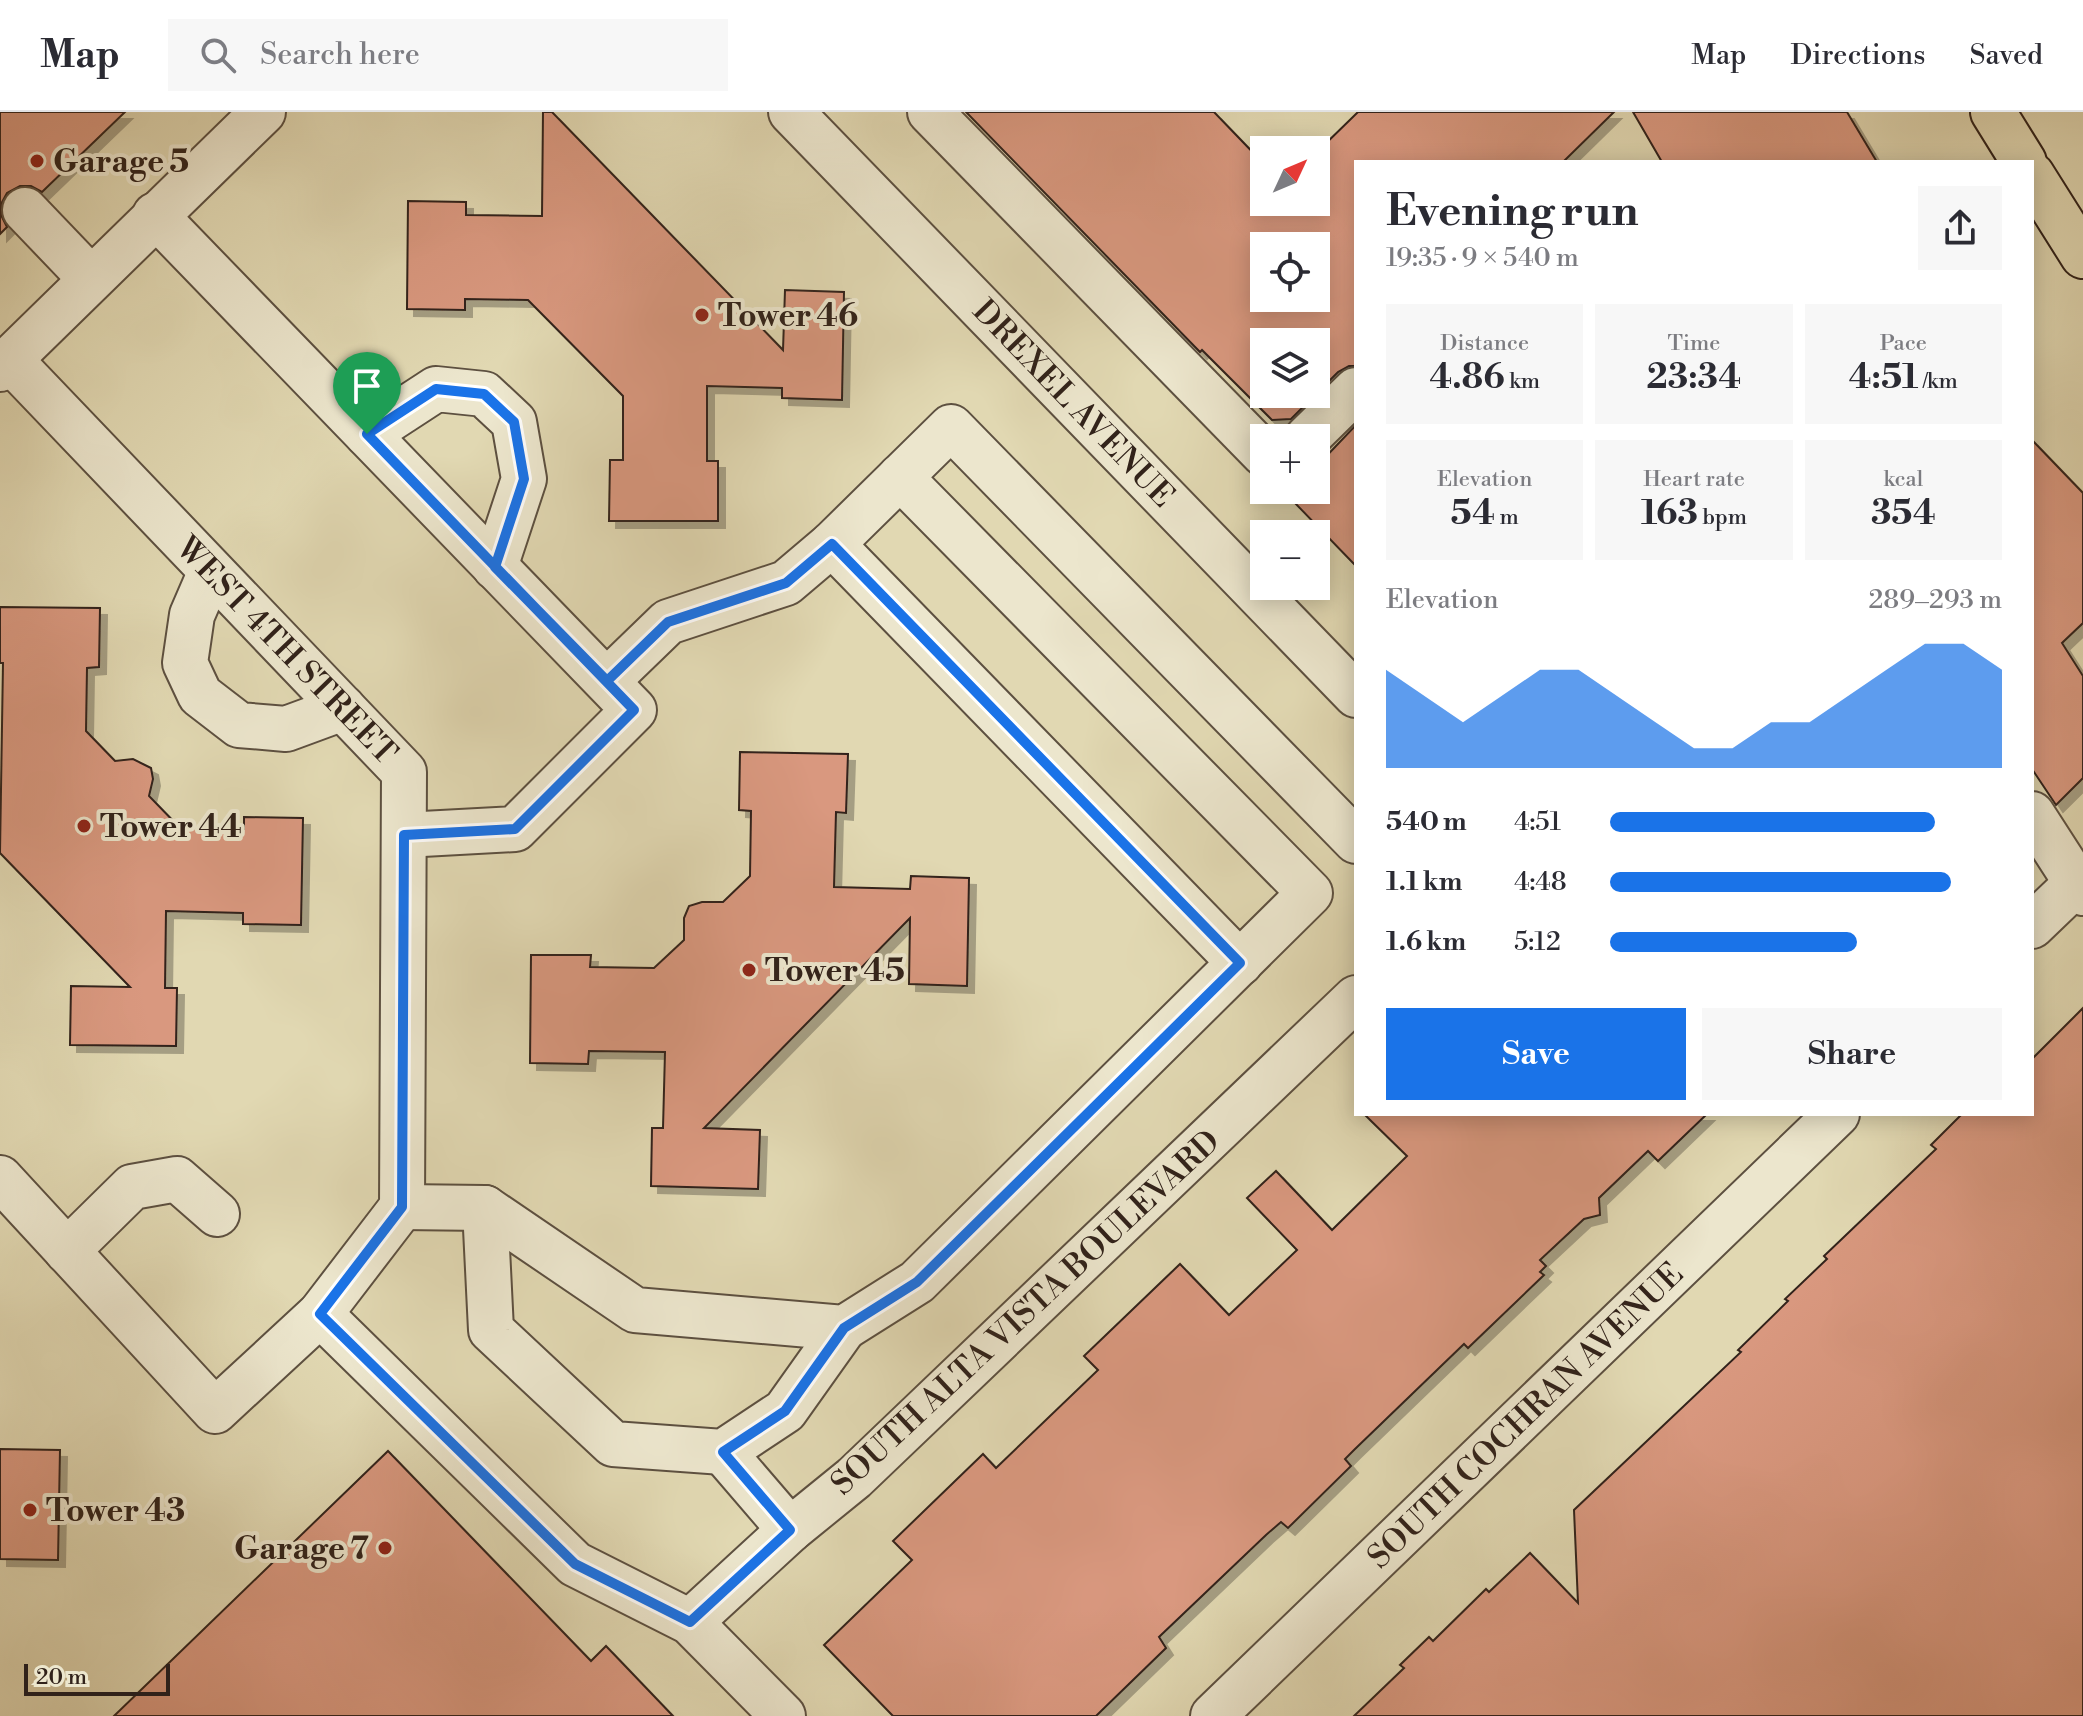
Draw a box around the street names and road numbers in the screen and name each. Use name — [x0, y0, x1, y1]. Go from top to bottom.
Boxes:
street label: DREXEL AVENUE — [964, 291, 1183, 516]
street label: WEST 4TH STREET — [167, 528, 405, 773]
street label: SOUTH ALTA VISTA BOULEVARD — [823, 1122, 1229, 1504]
street label: SOUTH COCHRAN AVENUE — [1360, 1254, 1692, 1577]

